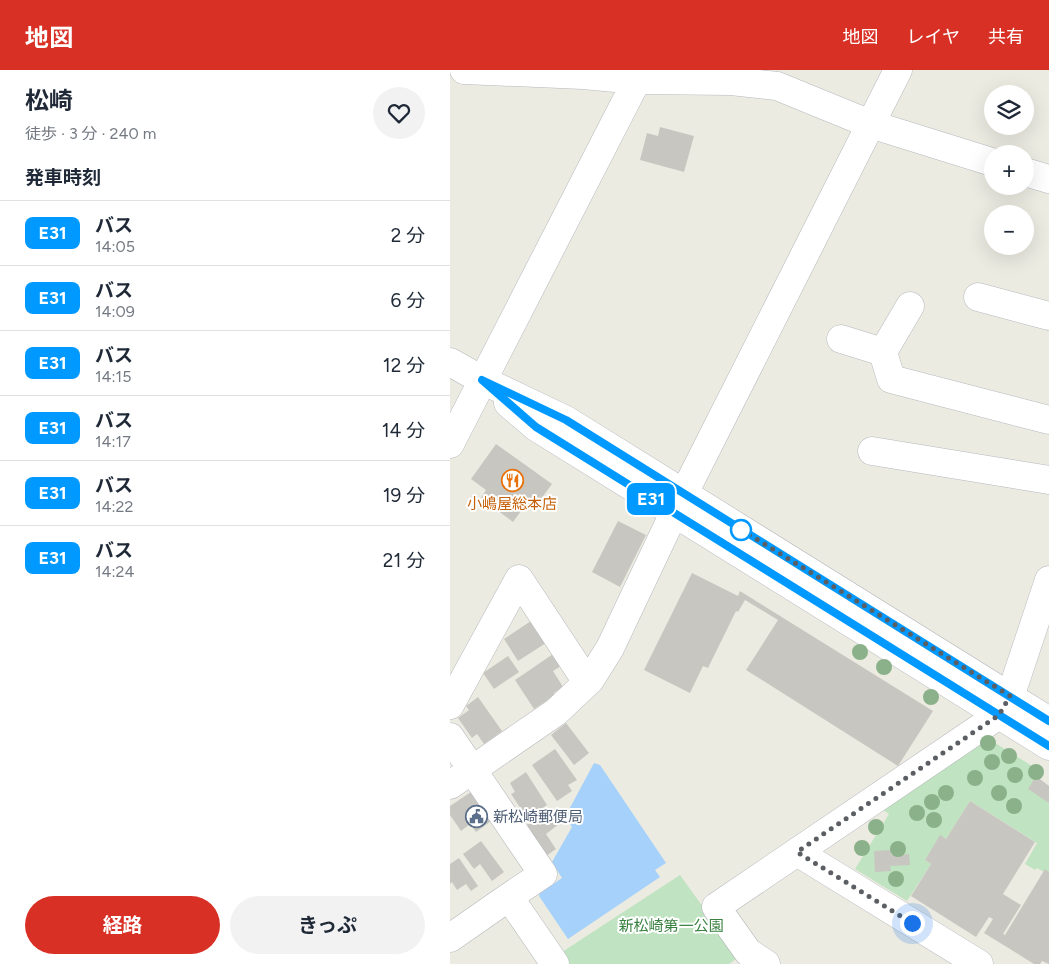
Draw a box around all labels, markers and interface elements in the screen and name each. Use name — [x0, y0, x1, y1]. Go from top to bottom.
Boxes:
text: 地図 — [25, 23, 73, 52]
text: 地図 — [843, 26, 879, 48]
text: レイヤ — [907, 26, 960, 48]
text: 共有 — [988, 26, 1024, 48]
map controls — [984, 85, 1034, 255]
button: layers — [984, 85, 1034, 135]
text: 松崎 — [25, 86, 73, 115]
button: heart — [373, 87, 425, 139]
text: 徒歩 · 3 分 · 240 m — [25, 124, 156, 143]
button: + — [984, 145, 1034, 195]
text: 発車時刻 — [25, 166, 101, 189]
button: − — [984, 205, 1034, 255]
text: バス — [95, 214, 133, 237]
text: E31 — [38, 222, 67, 244]
text: 2 分 — [391, 224, 425, 247]
text: 14:05 — [95, 237, 135, 256]
text: バス — [95, 279, 133, 302]
text: E31 — [38, 287, 67, 309]
text: 6 分 — [391, 289, 425, 312]
text: 14:09 — [95, 302, 135, 321]
text: バス — [95, 344, 133, 367]
text: E31 — [38, 352, 67, 374]
text: 12 分 — [383, 354, 425, 377]
text: 14:15 — [95, 367, 131, 386]
text: バス — [95, 409, 133, 432]
text: E31 — [38, 417, 67, 439]
text: 14 分 — [382, 419, 425, 442]
text: 14:17 — [95, 432, 131, 451]
restaurant icon: 小嶋屋総本店 — [500, 469, 524, 493]
text: バス — [95, 474, 133, 497]
text: E31 — [38, 482, 67, 504]
line badge: E31 — [622, 483, 680, 515]
text: 19 分 — [383, 484, 425, 507]
text: E31 — [637, 488, 665, 510]
place label: 小嶋屋総本店 — [467, 495, 557, 513]
text: 14:22 — [95, 497, 133, 516]
unlabelled marker — [730, 519, 752, 541]
text: バス — [95, 539, 133, 562]
text: E31 — [38, 547, 67, 569]
text: 21 分 — [383, 549, 425, 572]
text: 14:24 — [95, 562, 134, 581]
public building icon: 新松崎郵便局 — [465, 805, 489, 829]
place label: 新松崎郵便局 — [493, 808, 583, 826]
button: 経路 — [25, 896, 220, 954]
button: きっぷ — [230, 896, 425, 954]
your location — [900, 911, 925, 936]
park label: 新松崎第一公園 — [618, 917, 724, 935]

